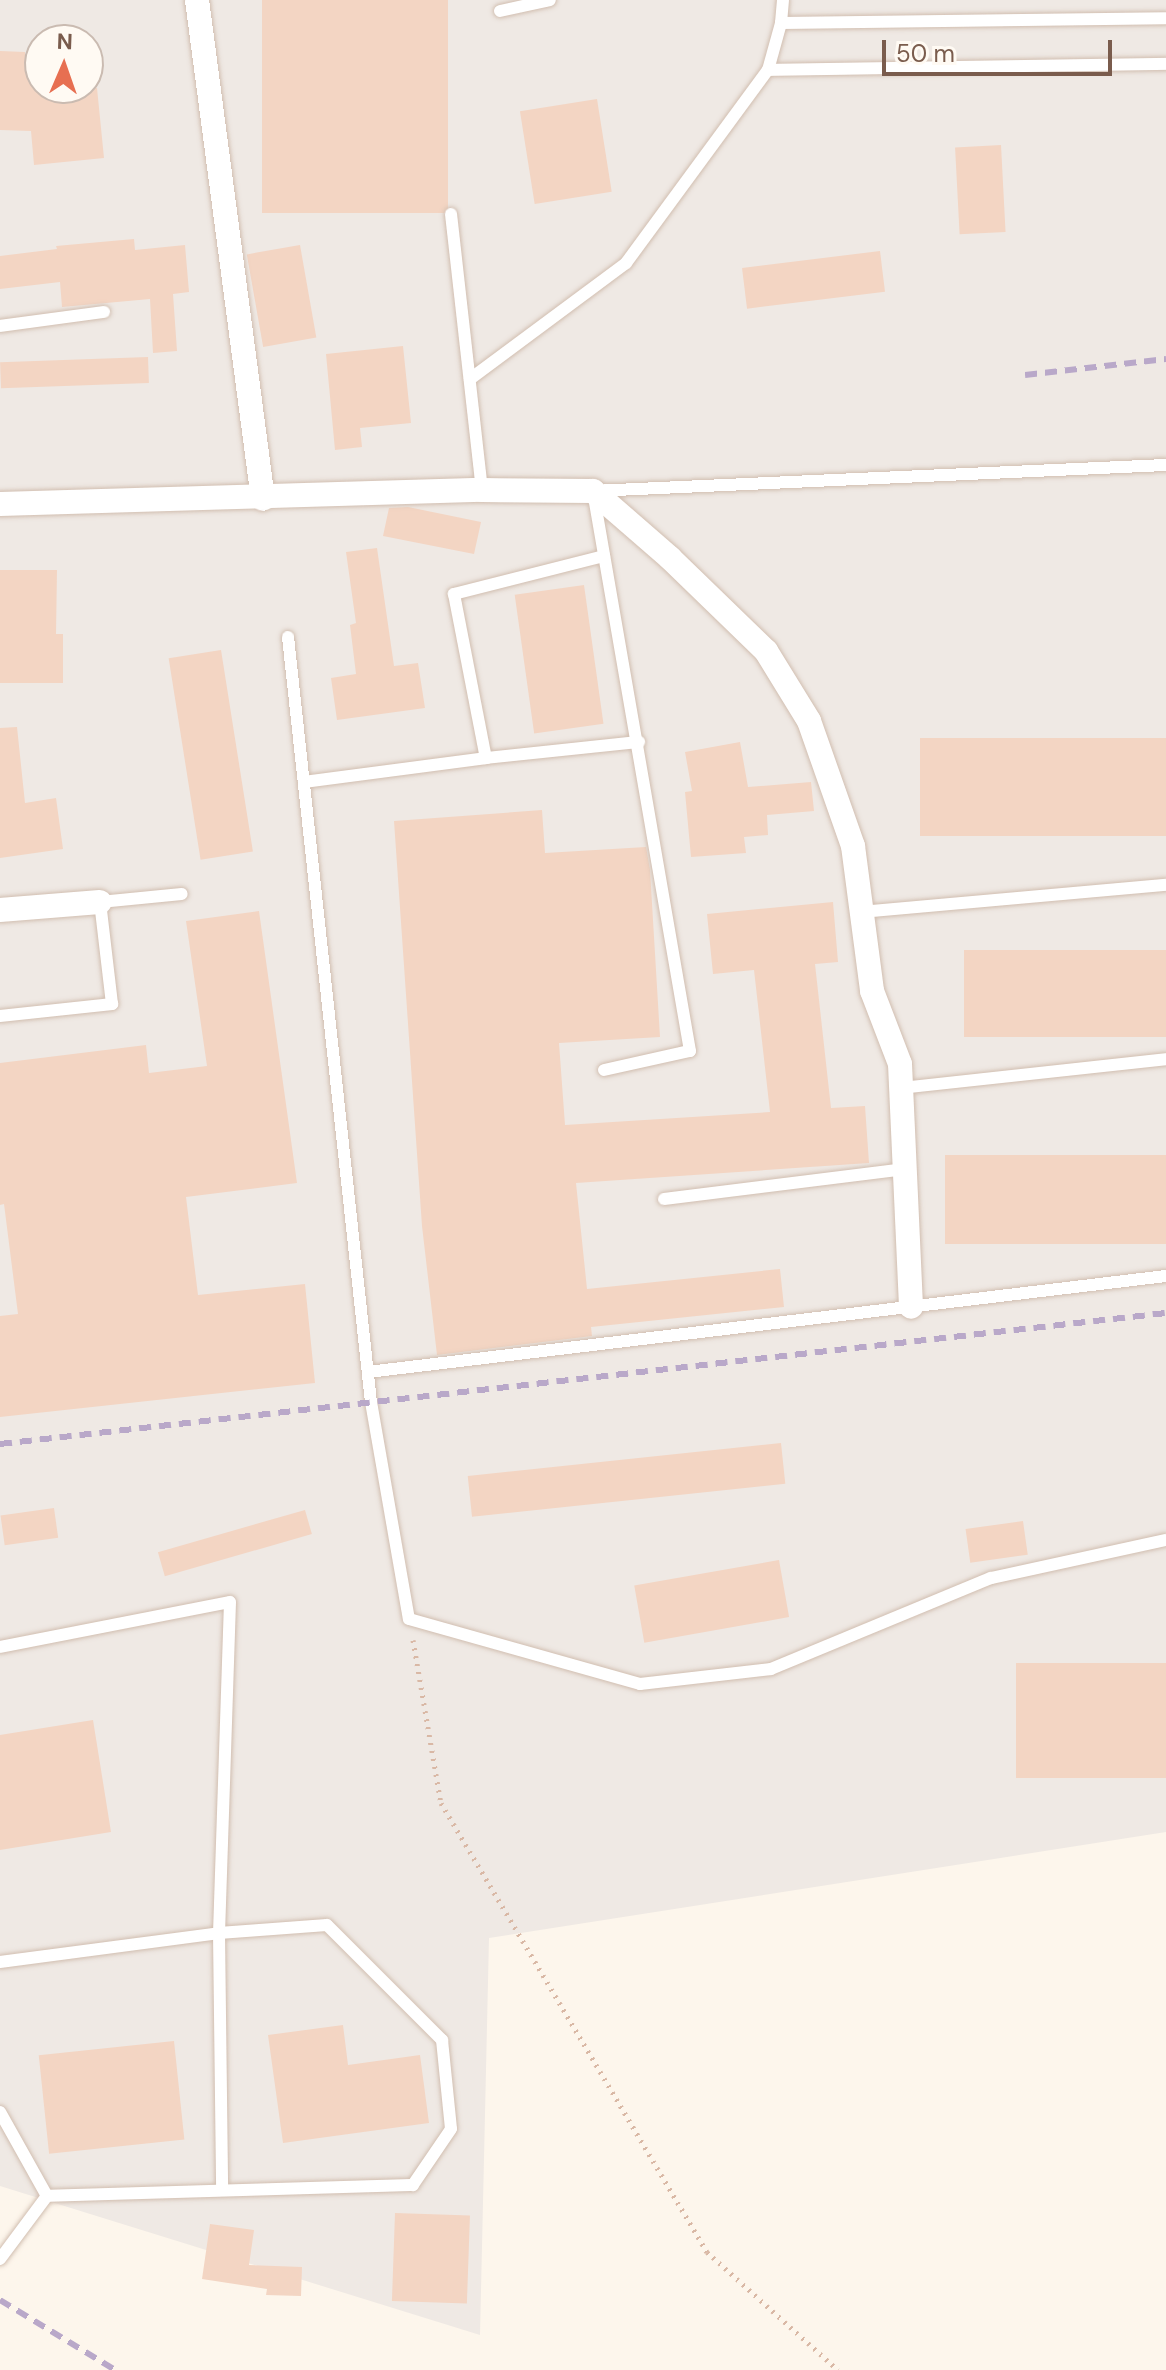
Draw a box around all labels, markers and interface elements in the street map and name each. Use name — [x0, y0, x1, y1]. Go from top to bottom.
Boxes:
north arrow — [24, 24, 104, 104]
scale bar — [886, 24, 1116, 74]
text: N — [56, 27, 73, 56]
text: 50 m — [896, 38, 955, 69]

